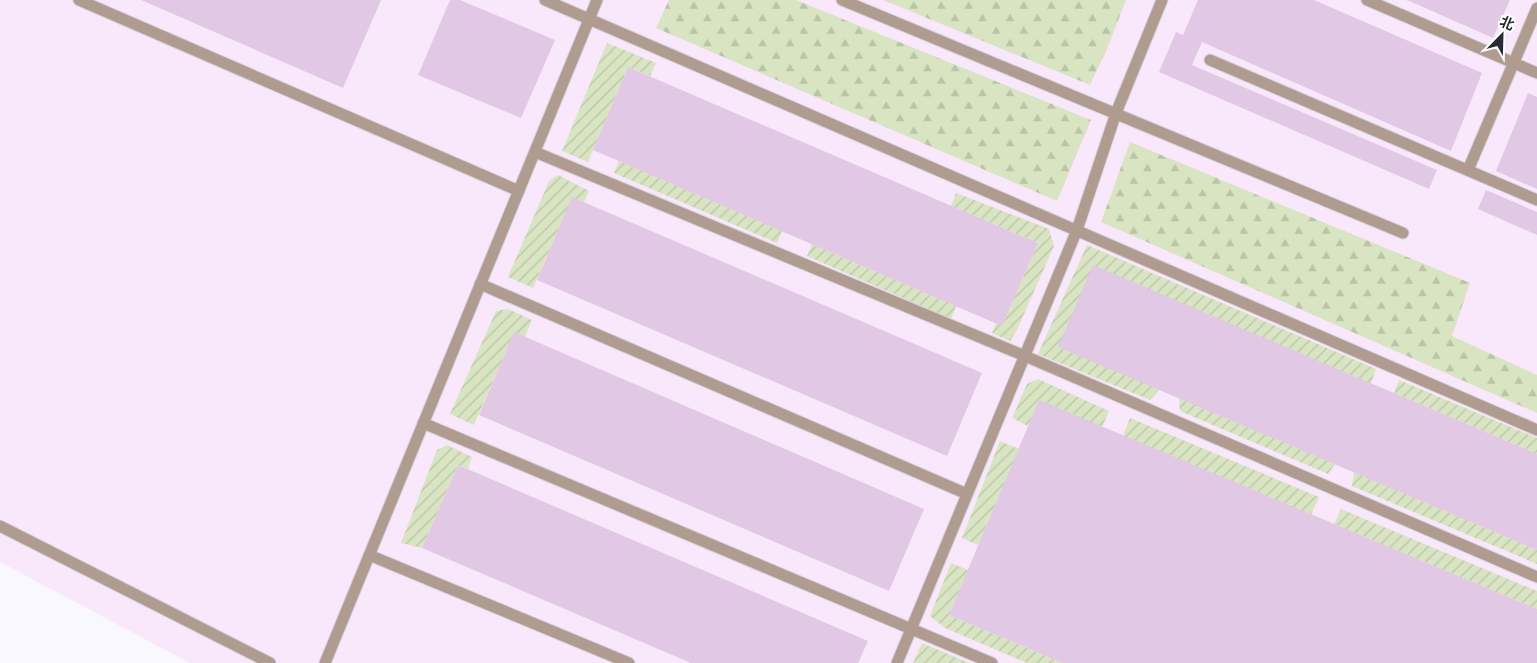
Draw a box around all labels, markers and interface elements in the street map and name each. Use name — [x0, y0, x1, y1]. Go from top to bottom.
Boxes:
north arrow — [1477, 10, 1527, 60]
text: 北 — [1497, 13, 1517, 34]

